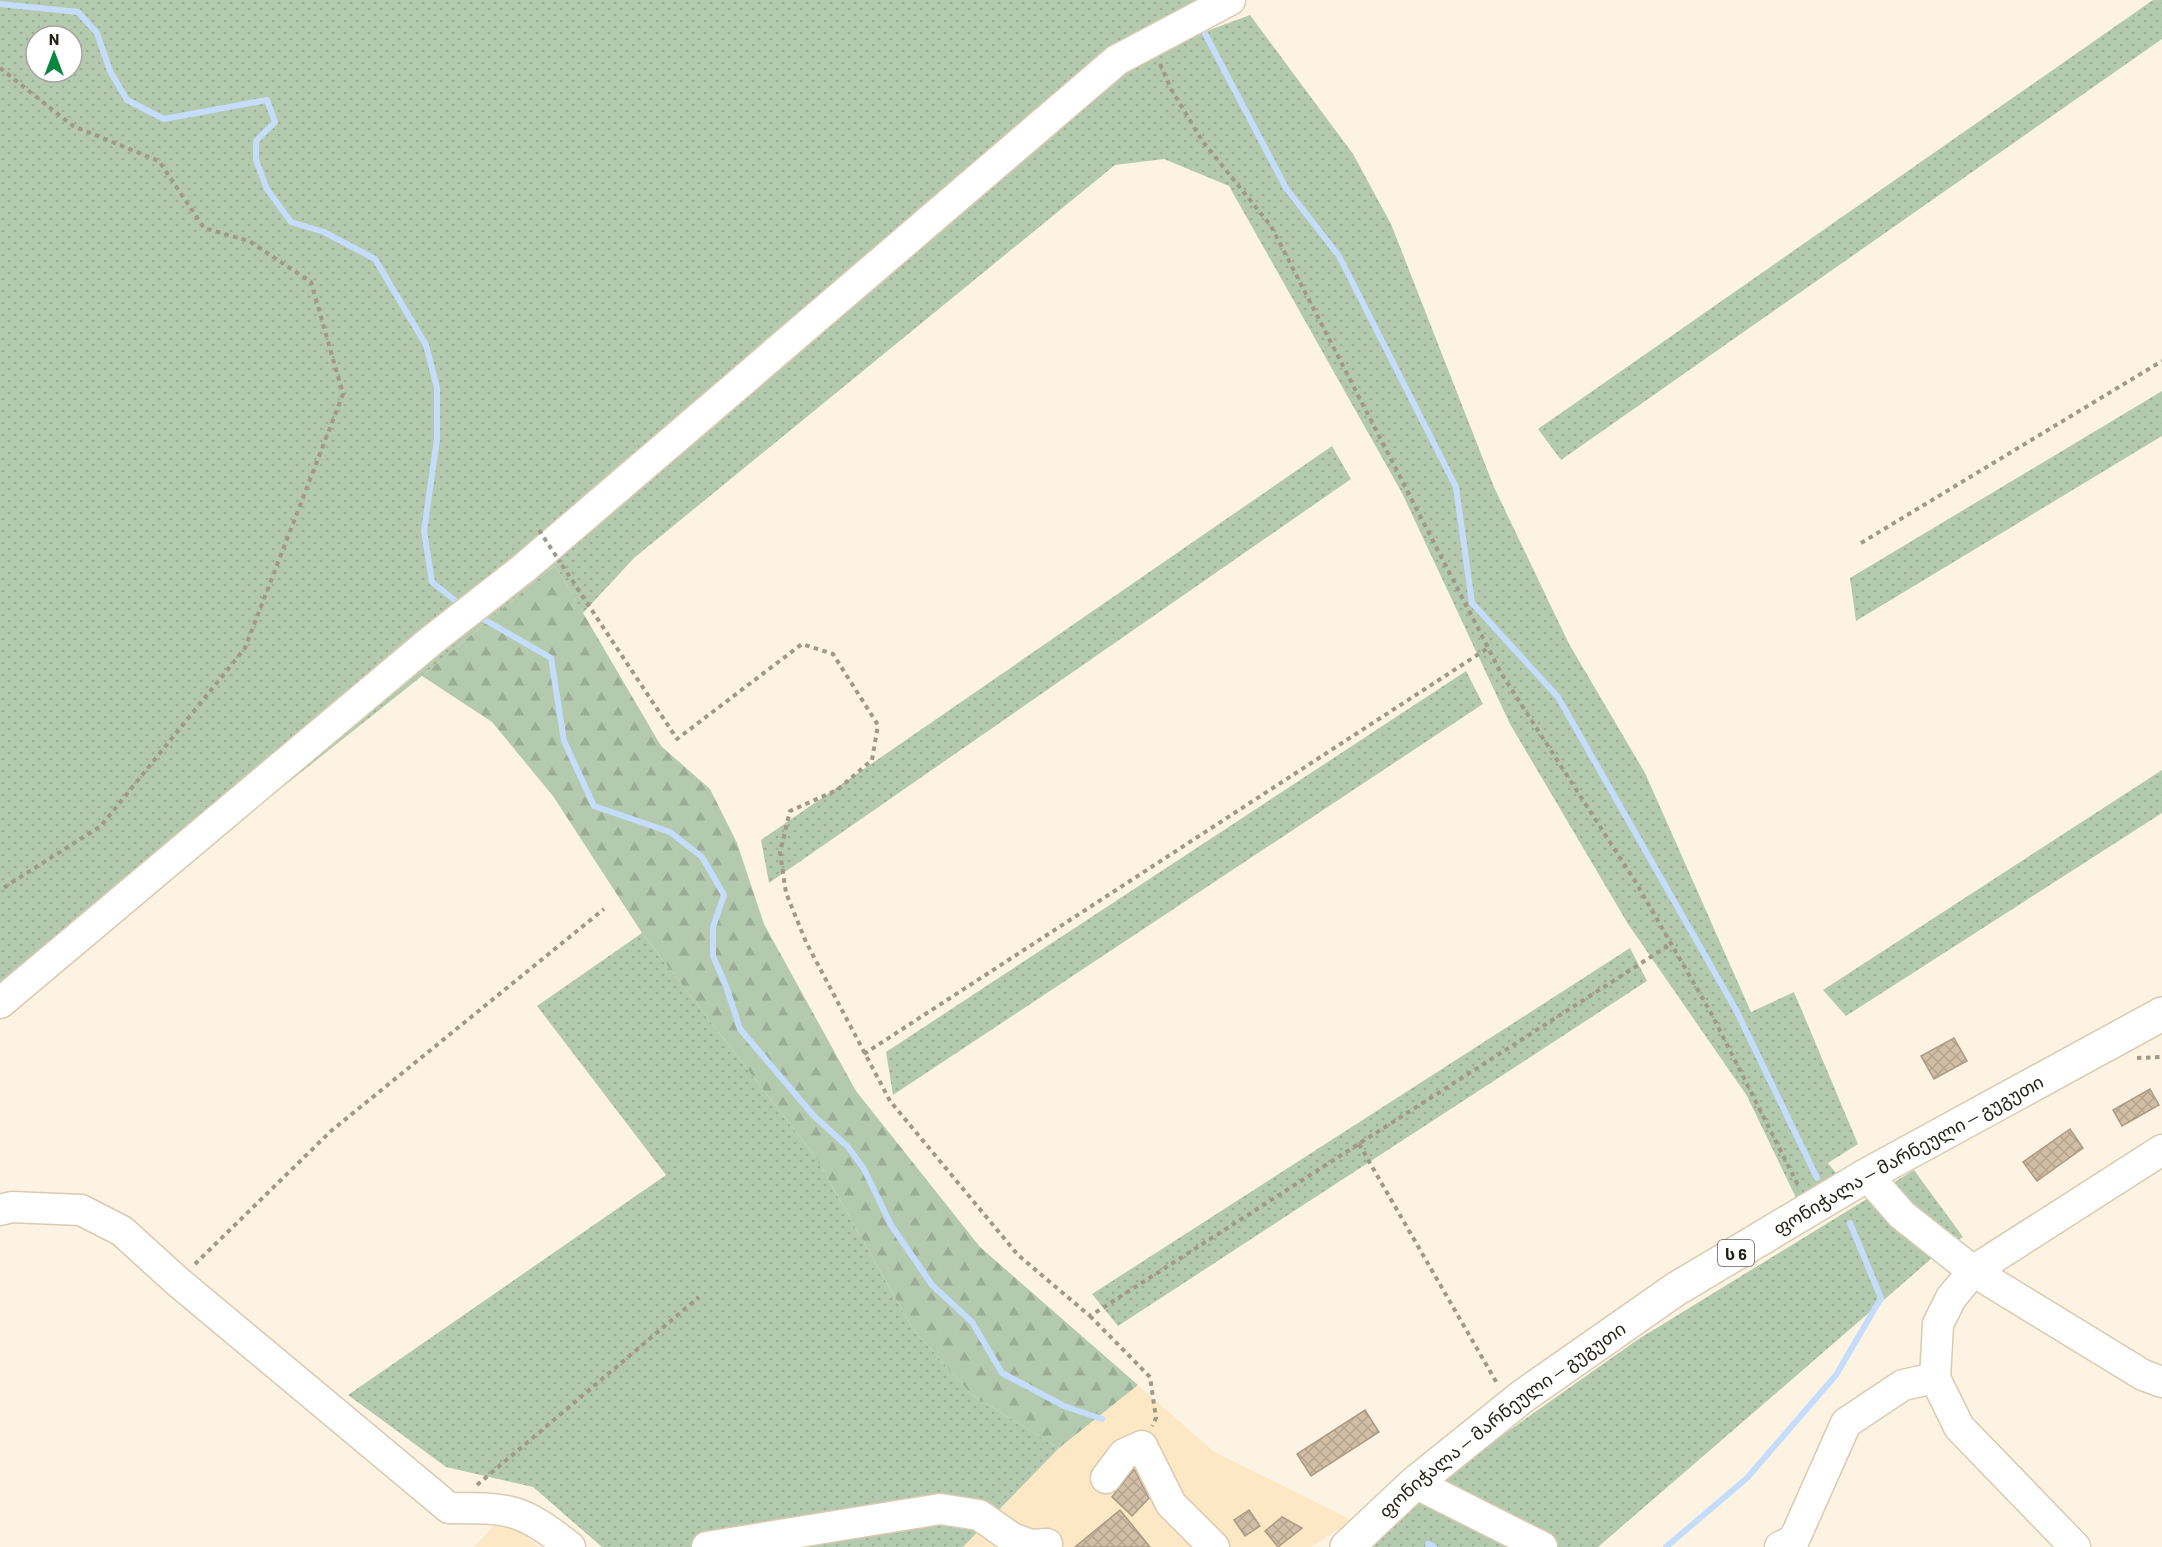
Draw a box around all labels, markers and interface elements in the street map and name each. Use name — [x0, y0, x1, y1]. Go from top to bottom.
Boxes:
north arrow — [24, 24, 84, 84]
text: N — [49, 29, 59, 48]
street label: ფონიჭალა — მარნეული — გუგუთი — [1769, 1070, 2047, 1240]
road number: ს 6 — [1718, 1240, 1754, 1266]
street label: ფონიჭალა — მარნეული — გუგუთი — [1374, 1317, 1630, 1523]

